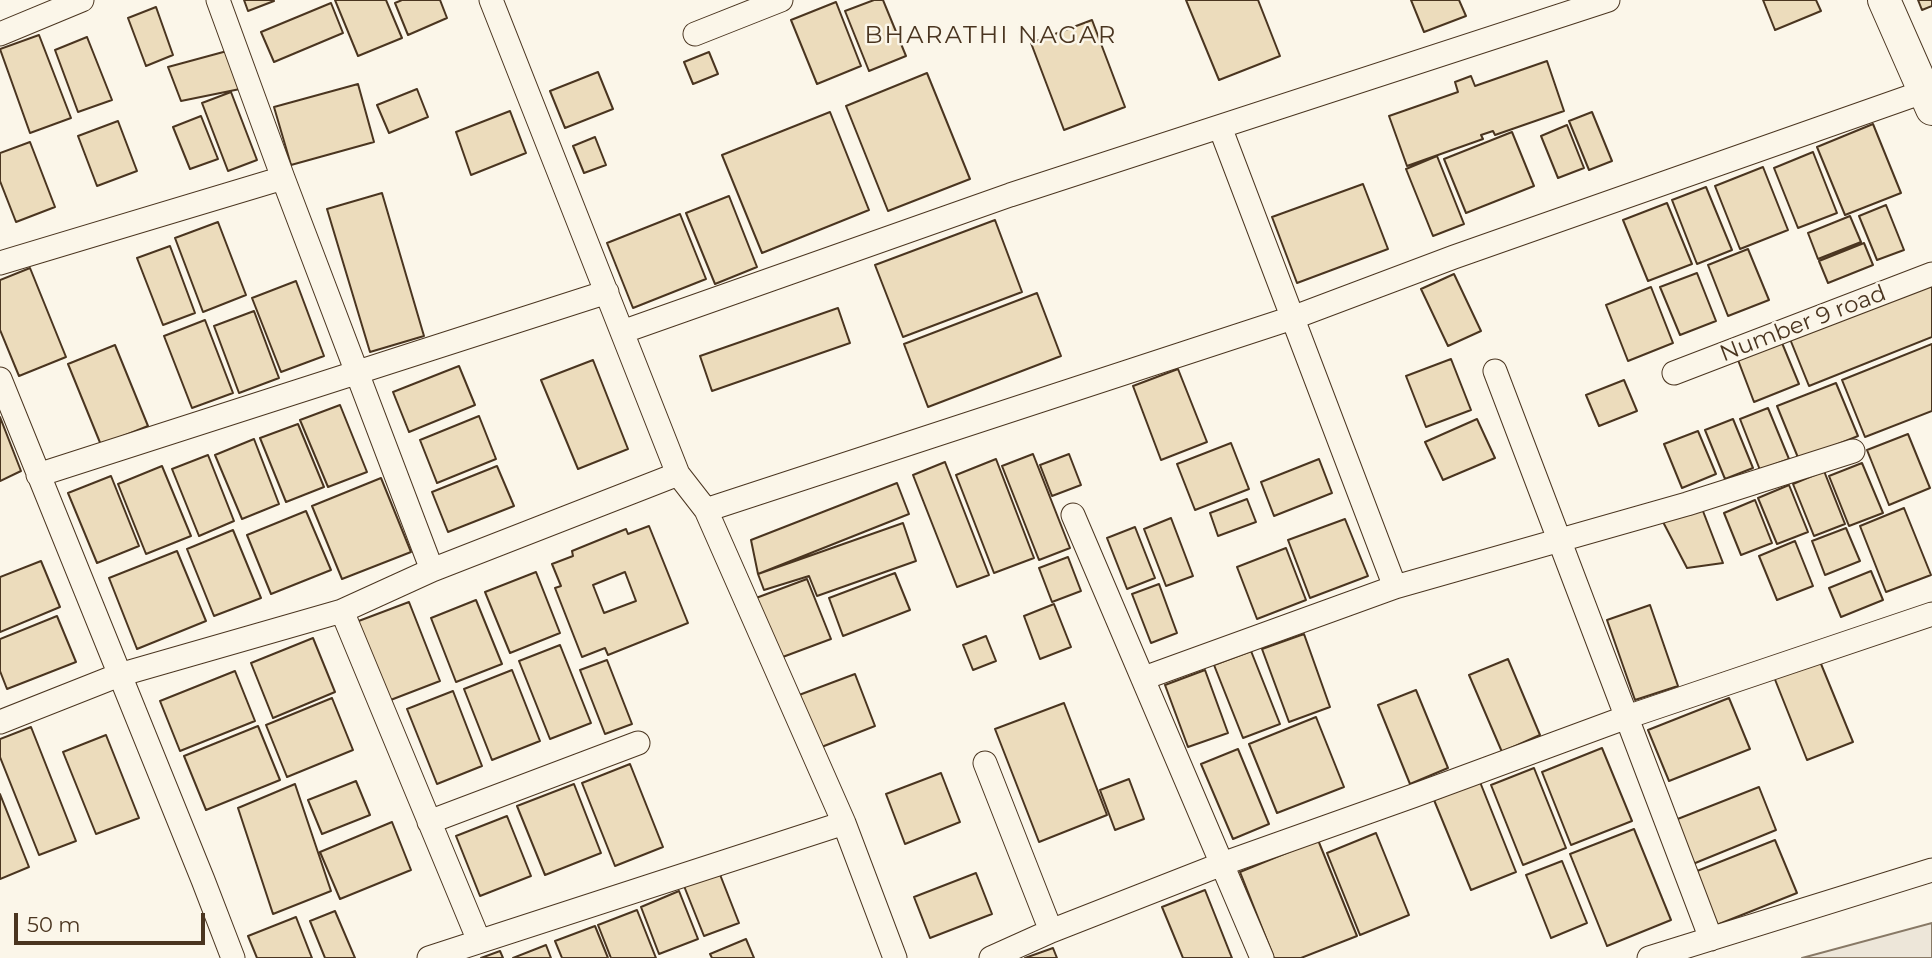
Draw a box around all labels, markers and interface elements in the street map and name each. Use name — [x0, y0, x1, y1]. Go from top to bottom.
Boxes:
district label: BHARATHI NAGAR — [866, 22, 1116, 50]
street label: Number 9 road — [1716, 280, 1890, 368]
scale bar — [18, 898, 208, 942]
text: 50 m — [27, 912, 81, 937]

